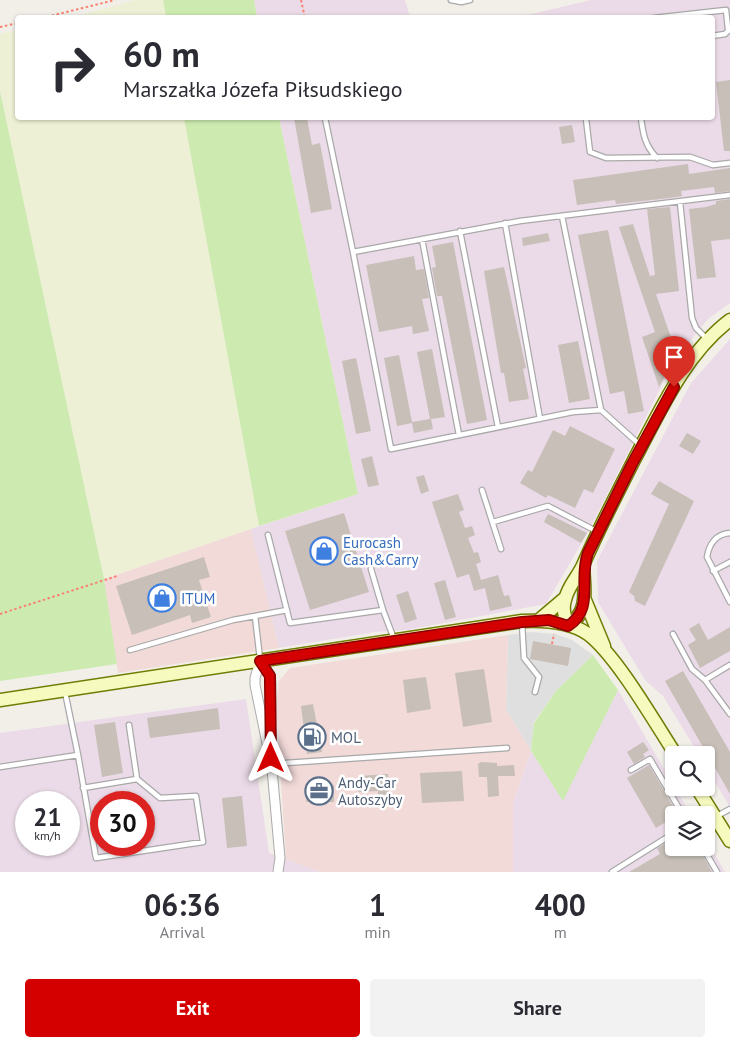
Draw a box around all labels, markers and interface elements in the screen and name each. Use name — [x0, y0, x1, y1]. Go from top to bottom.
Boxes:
text: 60 m — [123, 31, 200, 77]
icon: right — [40, 35, 105, 100]
text: Marszałka Józefa Piłsudskiego — [123, 75, 403, 103]
pin — [653, 336, 695, 387]
icon: arrive — [660, 343, 688, 371]
place label: Eurocash Cash&Carry — [343, 533, 418, 569]
shop icon: Eurocash Cash&Carry — [309, 536, 339, 566]
shop icon: ITUM — [147, 583, 177, 613]
place label: ITUM — [181, 589, 215, 608]
fuel station icon: MOL — [297, 722, 327, 752]
place label: MOL — [331, 728, 361, 747]
position arrow — [244, 731, 296, 783]
map controls — [665, 746, 715, 856]
button: search — [665, 746, 715, 796]
place label: Andy-Car Autoszyby — [338, 773, 403, 809]
office icon: Andy-Car Autoszyby — [304, 776, 334, 806]
speed limit sign: 30 — [90, 791, 155, 856]
text: 21 — [33, 801, 62, 833]
button: layers — [665, 806, 715, 856]
text: km/h — [34, 828, 61, 843]
text: 06:36 — [144, 885, 220, 924]
text: 1 — [369, 885, 386, 924]
text: 400 — [535, 885, 586, 924]
text: Arrival — [160, 922, 205, 942]
text: min — [365, 922, 391, 942]
text: m — [554, 922, 567, 942]
button: Exit — [25, 979, 360, 1037]
button: Share — [370, 979, 705, 1037]

